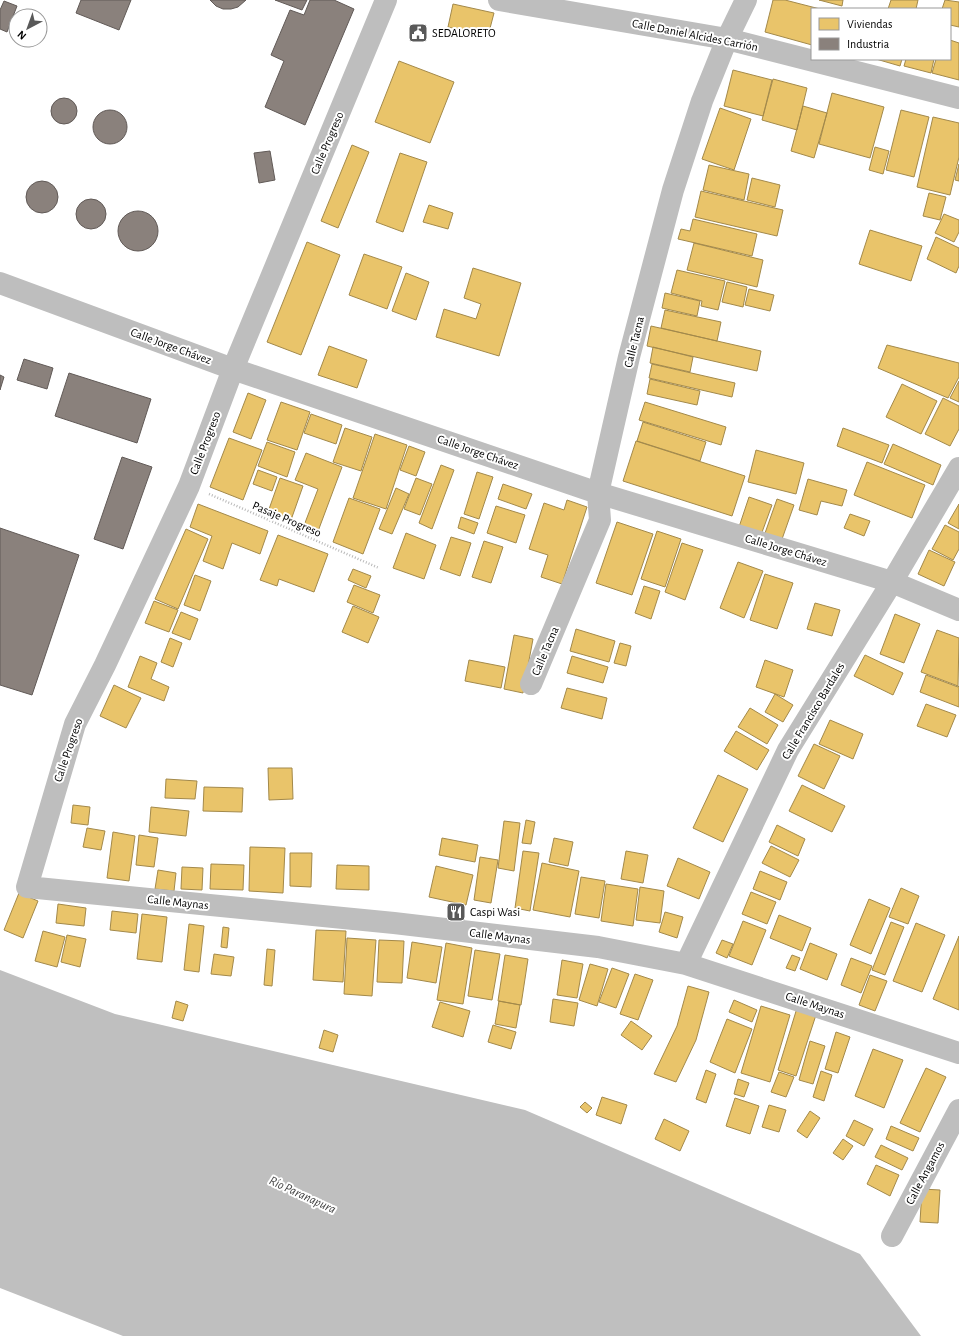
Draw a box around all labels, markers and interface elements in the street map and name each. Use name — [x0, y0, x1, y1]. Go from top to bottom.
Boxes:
north arrow — [8, 8, 48, 48]
legend — [811, 8, 951, 60]
street label: Calle Daniel Alcides Carrión — [631, 17, 759, 53]
text: Viviendas — [847, 18, 893, 30]
public building icon: SEDALORETO — [407, 22, 429, 44]
place label: SEDALORETO — [432, 27, 496, 39]
text: N — [15, 29, 28, 42]
text: Industria — [847, 38, 890, 50]
street label: Calle Progreso — [308, 110, 346, 176]
street label: Calle Tacna — [622, 315, 646, 369]
street label: Calle Jorge Chávez — [129, 326, 213, 366]
street label: Calle Progreso — [187, 410, 223, 476]
street label: Calle Jorge Chávez — [436, 432, 520, 472]
street label: Pasaje Progreso — [250, 499, 323, 540]
street label: Calle Jorge Chávez — [744, 532, 828, 568]
street label: Calle Tacna — [529, 624, 561, 677]
street label: Calle Francisco Bardales — [779, 661, 847, 761]
street label: Calle Progreso — [51, 716, 85, 783]
street label: Calle Maynas — [147, 893, 209, 912]
restaurant icon: Caspi Wasi — [445, 901, 467, 923]
place label: Caspi Wasi — [470, 906, 520, 918]
street label: Calle Maynas — [469, 926, 531, 947]
street label: Calle Maynas — [784, 990, 846, 1021]
street label: Calle Angamos — [903, 1140, 947, 1206]
water label: Río Paranapura — [267, 1174, 338, 1217]

